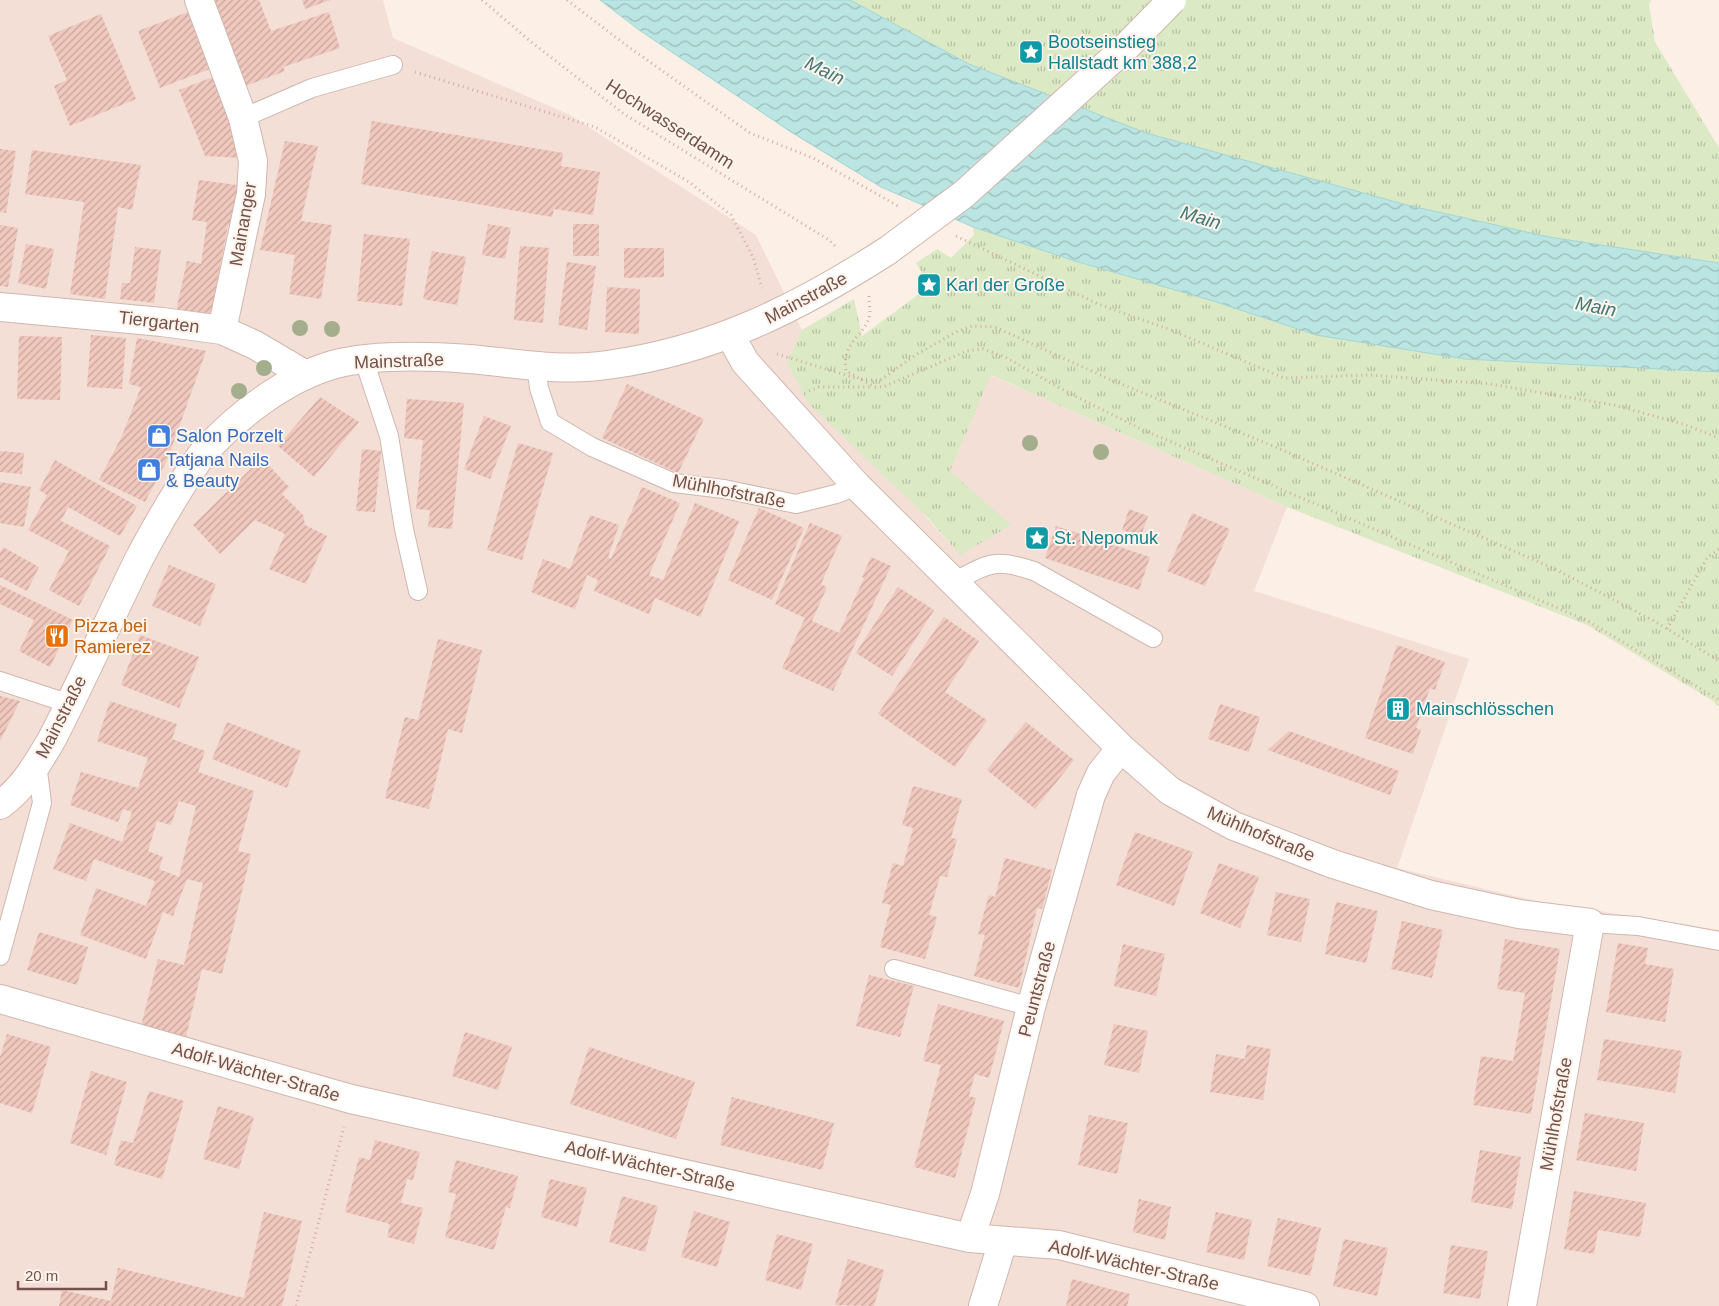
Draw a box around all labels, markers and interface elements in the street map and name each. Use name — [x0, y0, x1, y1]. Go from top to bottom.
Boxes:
place label: Bootseinstieg Hallstadt km 388,2 — [1048, 32, 1197, 73]
place icon: Bootseinstieg Hallstadt km 388,2 — [1018, 39, 1044, 65]
water label: Main — [802, 52, 848, 89]
street label: Hochwasserdamm — [602, 75, 738, 173]
street label: Mainanger — [226, 180, 260, 268]
water label: Main — [1178, 201, 1224, 234]
street label: Mainstraße — [762, 268, 850, 328]
place icon: Karl der Große — [916, 272, 942, 298]
place label: Karl der Große — [946, 275, 1065, 295]
water label: Main — [1574, 292, 1618, 321]
street label: Tiergarten — [117, 307, 201, 337]
street label: Mainstraße — [354, 349, 444, 373]
shop icon: Salon Porzelt — [146, 423, 172, 449]
place label: Salon Porzelt — [176, 426, 283, 446]
place label: Tatjana Nails & Beauty — [166, 450, 269, 491]
shop icon: Tatjana Nails & Beauty — [136, 457, 162, 483]
street label: Mühlhofstraße — [671, 470, 787, 512]
place icon: St. Nepomuk — [1024, 525, 1050, 551]
place label: St. Nepomuk — [1054, 528, 1159, 548]
place label: Pizza bei Ramierez — [74, 616, 151, 657]
restaurant icon: Pizza bei Ramierez — [44, 623, 70, 649]
street label: Mainstraße — [32, 672, 90, 762]
building icon: Mainschlösschen — [1385, 696, 1411, 722]
place label: Mainschlösschen — [1416, 699, 1554, 719]
street label: Mühlhofstraße — [1204, 802, 1318, 866]
street label: Peuntstraße — [1015, 939, 1059, 1039]
street label: Adolf-Wächter-Straße — [170, 1038, 342, 1106]
street label: Mühlhofstraße — [1536, 1056, 1576, 1172]
street label: Adolf-Wächter-Straße — [563, 1137, 737, 1195]
street label: Adolf-Wächter-Straße — [1047, 1236, 1221, 1294]
scale bar — [18, 1258, 105, 1290]
text: 20 m — [25, 1267, 58, 1284]

